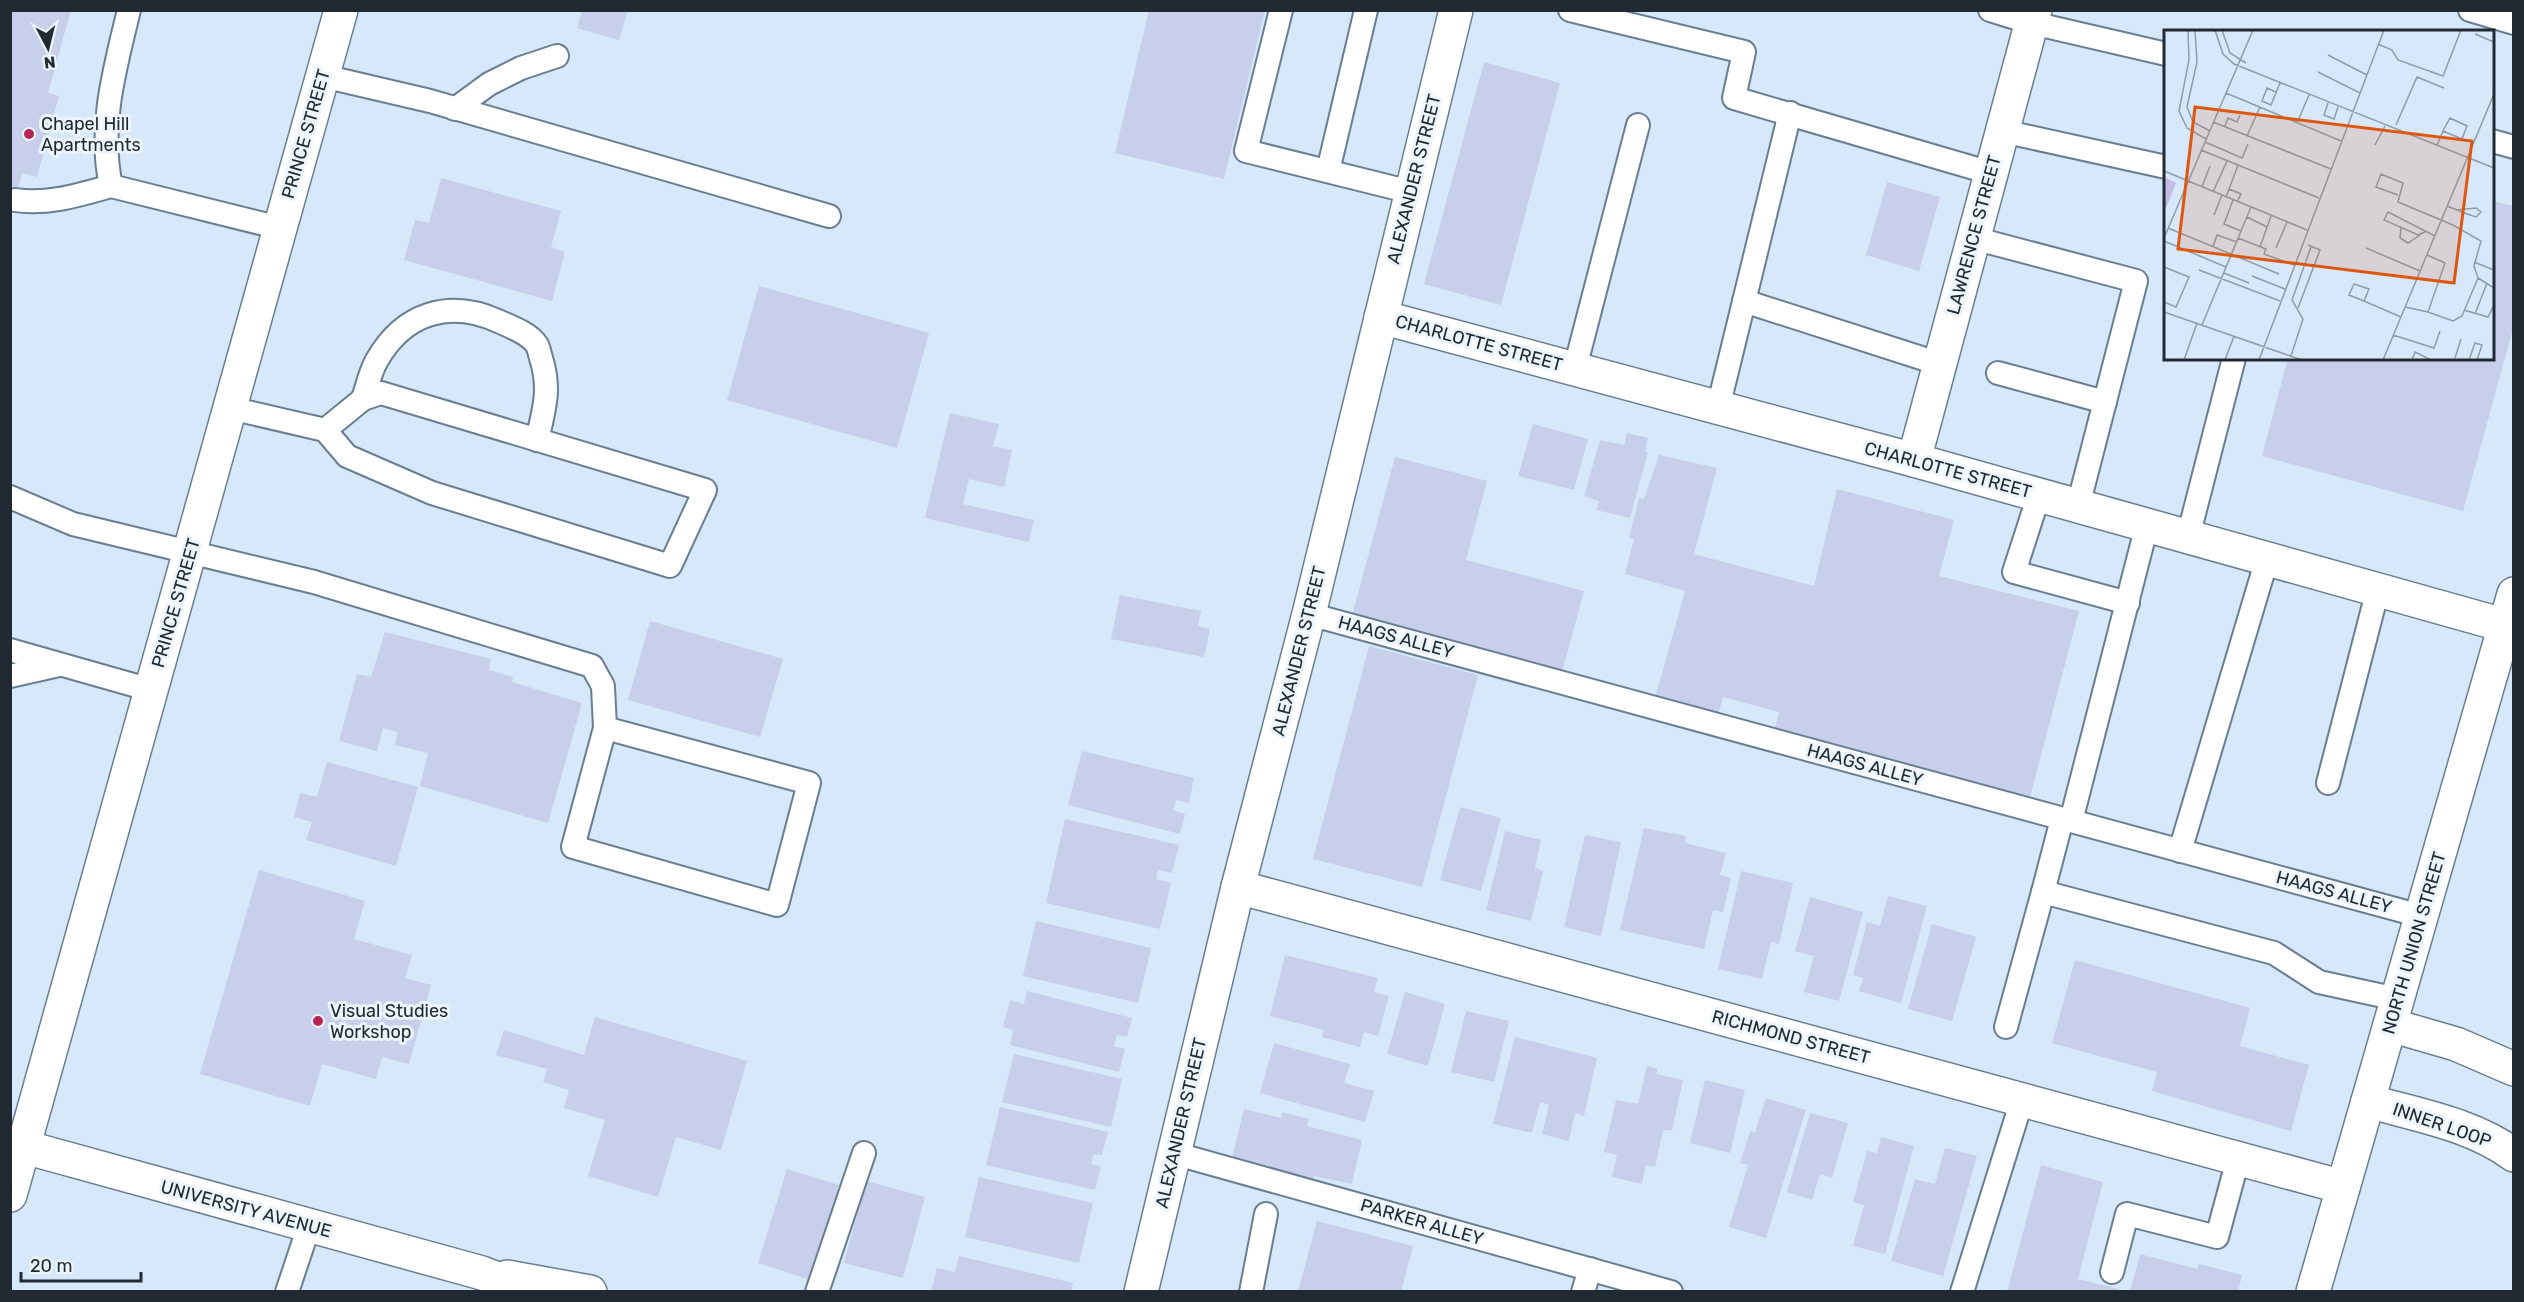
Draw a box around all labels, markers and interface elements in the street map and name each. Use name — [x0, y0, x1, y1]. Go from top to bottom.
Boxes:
north arrow — [18, 18, 78, 78]
inset map — [2164, 30, 2494, 360]
text: N — [43, 52, 57, 73]
street label: PRINCE STREET — [277, 67, 335, 201]
street label: ALEXANDER STREET — [1382, 92, 1446, 266]
place label: Chapel Hill Apartments — [41, 113, 141, 156]
marker: Chapel Hill Apartments — [22, 127, 36, 141]
street label: LAWRENCE STREET — [1942, 153, 2006, 317]
street label: CHARLOTTE STREET — [1393, 310, 1565, 376]
street label: CHARLOTTE STREET — [1862, 437, 2034, 503]
street label: PRINCE STREET — [147, 536, 205, 670]
street label: ALEXANDER STREET — [1267, 564, 1331, 738]
street label: HAAGS ALLEY — [1336, 611, 1457, 663]
street label: HAAGS ALLEY — [1805, 739, 1926, 791]
street label: NORTH UNION STREET — [2377, 849, 2451, 1037]
street label: HAAGS ALLEY — [2274, 866, 2395, 918]
place label: Visual Studies Workshop — [330, 1000, 448, 1043]
street label: RICHMOND STREET — [1709, 1005, 1873, 1069]
marker: Visual Studies Workshop — [311, 1014, 325, 1028]
street label: ALEXANDER STREET — [1151, 1036, 1211, 1210]
street label: INNER LOOP — [2390, 1098, 2494, 1152]
street label: UNIVERSITY AVENUE — [158, 1176, 334, 1242]
street label: PARKER ALLEY — [1358, 1194, 1486, 1250]
scale bar — [21, 1245, 141, 1283]
text: 20 m — [30, 1255, 72, 1277]

